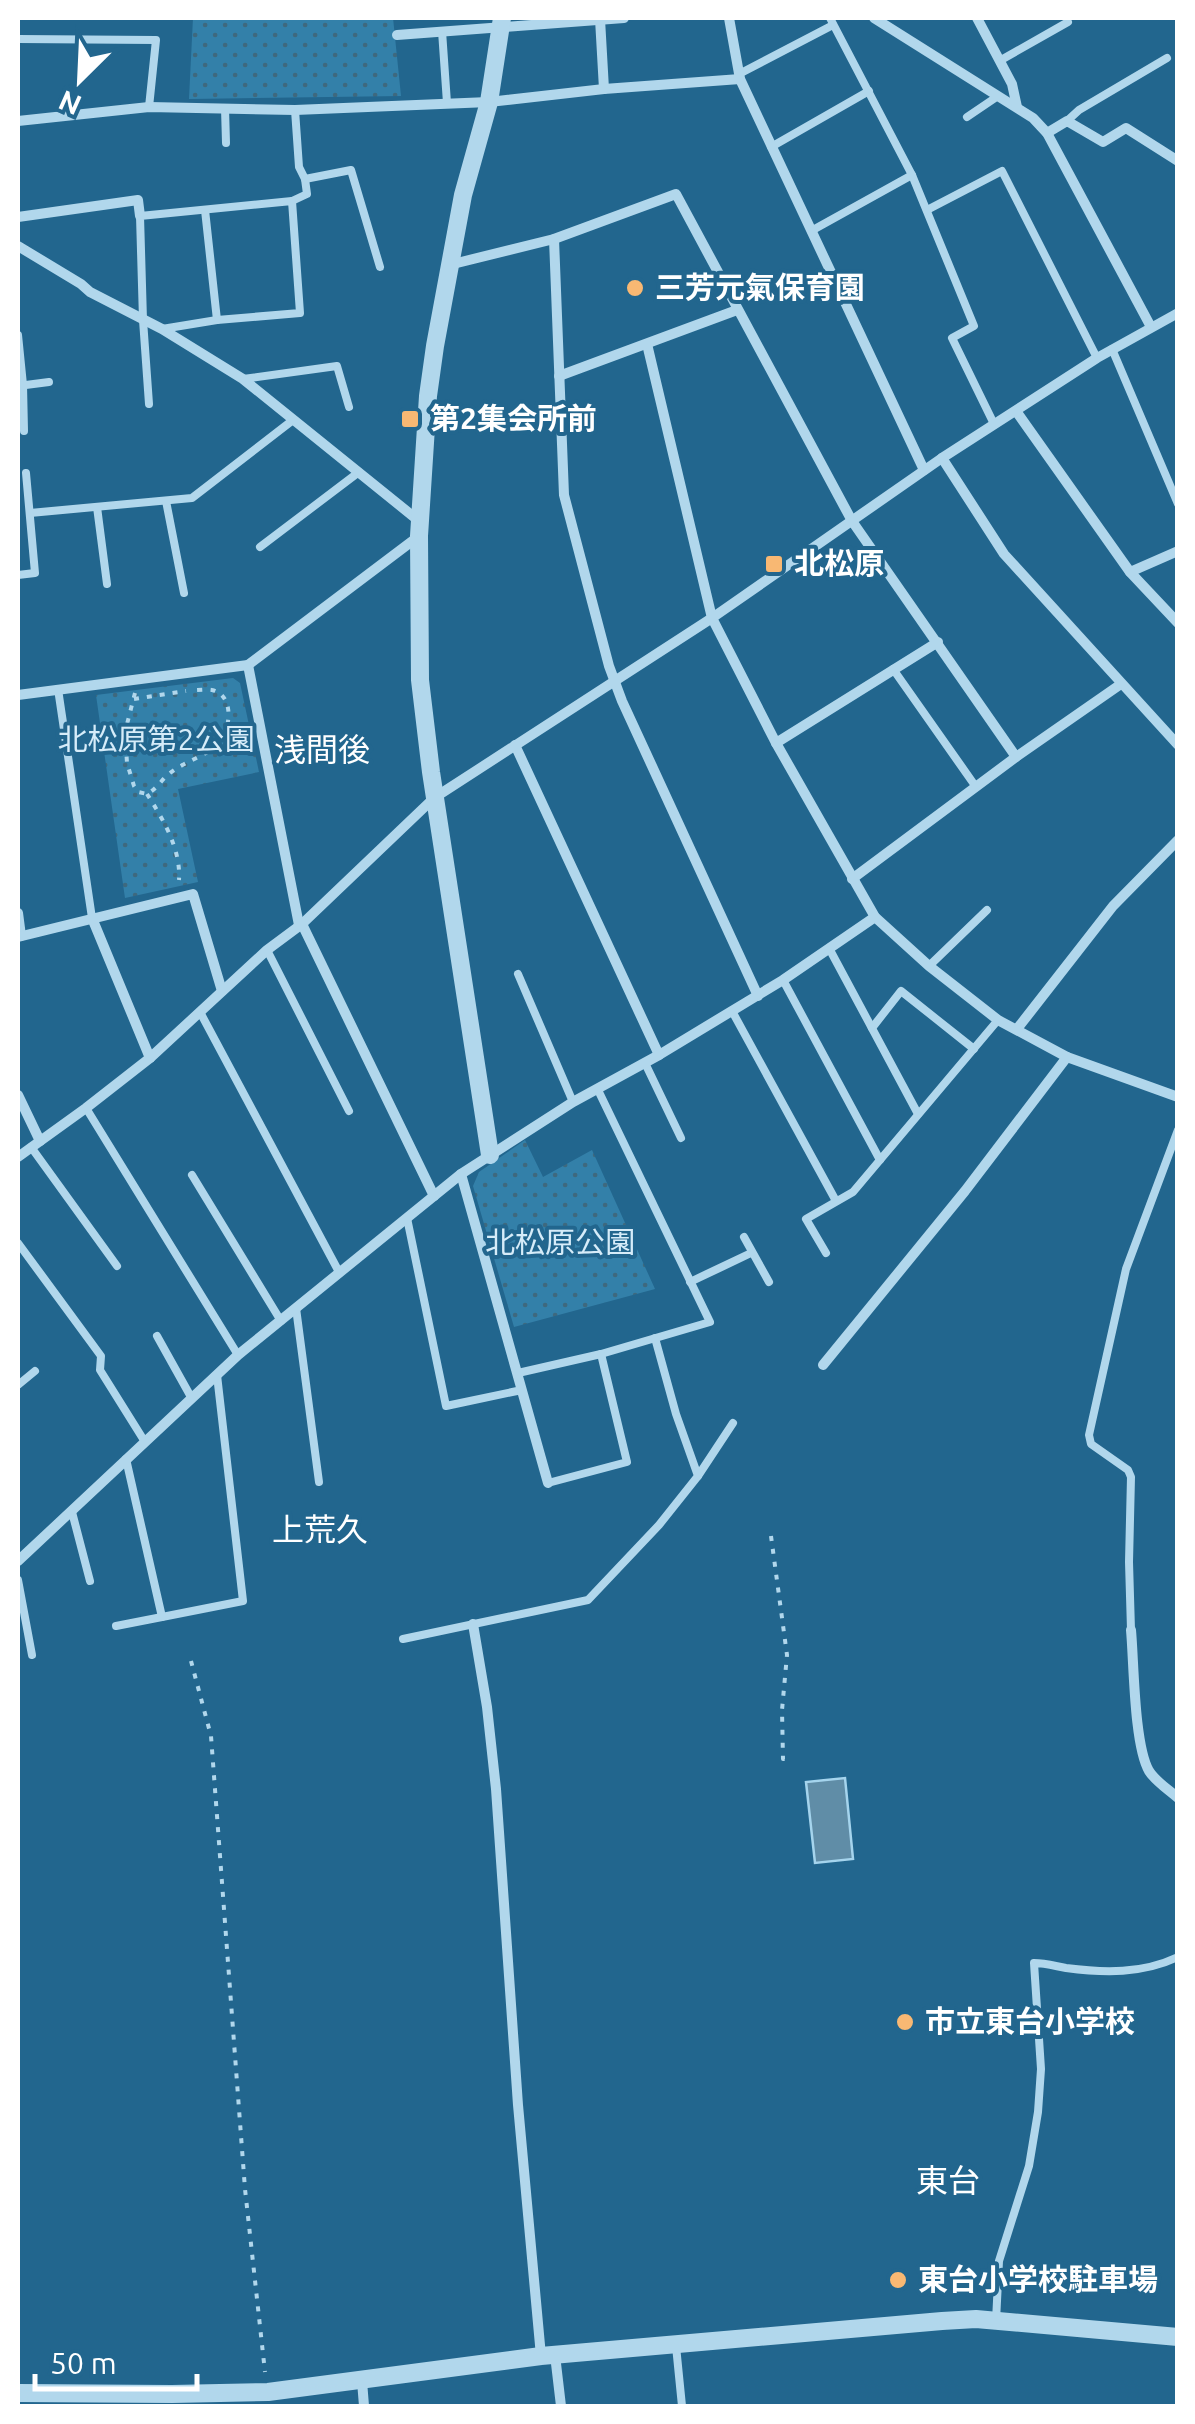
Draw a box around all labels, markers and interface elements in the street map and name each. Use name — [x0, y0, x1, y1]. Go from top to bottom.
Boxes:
north arrow — [30, 30, 130, 130]
text: N — [54, 85, 85, 122]
place label: 三芳元氣保育園 — [655, 270, 865, 304]
marker: 三芳元氣保育園 — [624, 277, 646, 299]
place label: 第2集会所前 — [430, 401, 597, 435]
marker: 第2集会所前 — [399, 408, 421, 430]
place label: 北松原 — [794, 546, 884, 580]
marker: 北松原 — [763, 553, 785, 575]
park label: 北松原第2公園 — [58, 722, 254, 756]
district label: 浅間後 — [274, 731, 370, 767]
park label: 北松原公園 — [485, 1225, 635, 1259]
district label: 上荒久 — [272, 1511, 368, 1547]
place label: 市立東台小学校 — [925, 2004, 1135, 2038]
marker: 市立東台小学校 — [894, 2011, 916, 2033]
district label: 東台 — [916, 2162, 980, 2198]
place label: 東台小学校駐車場 — [918, 2262, 1158, 2296]
marker: 東台小学校駐車場 — [887, 2269, 909, 2291]
scale bar — [35, 2329, 198, 2391]
text: 50 m — [50, 2346, 117, 2380]

